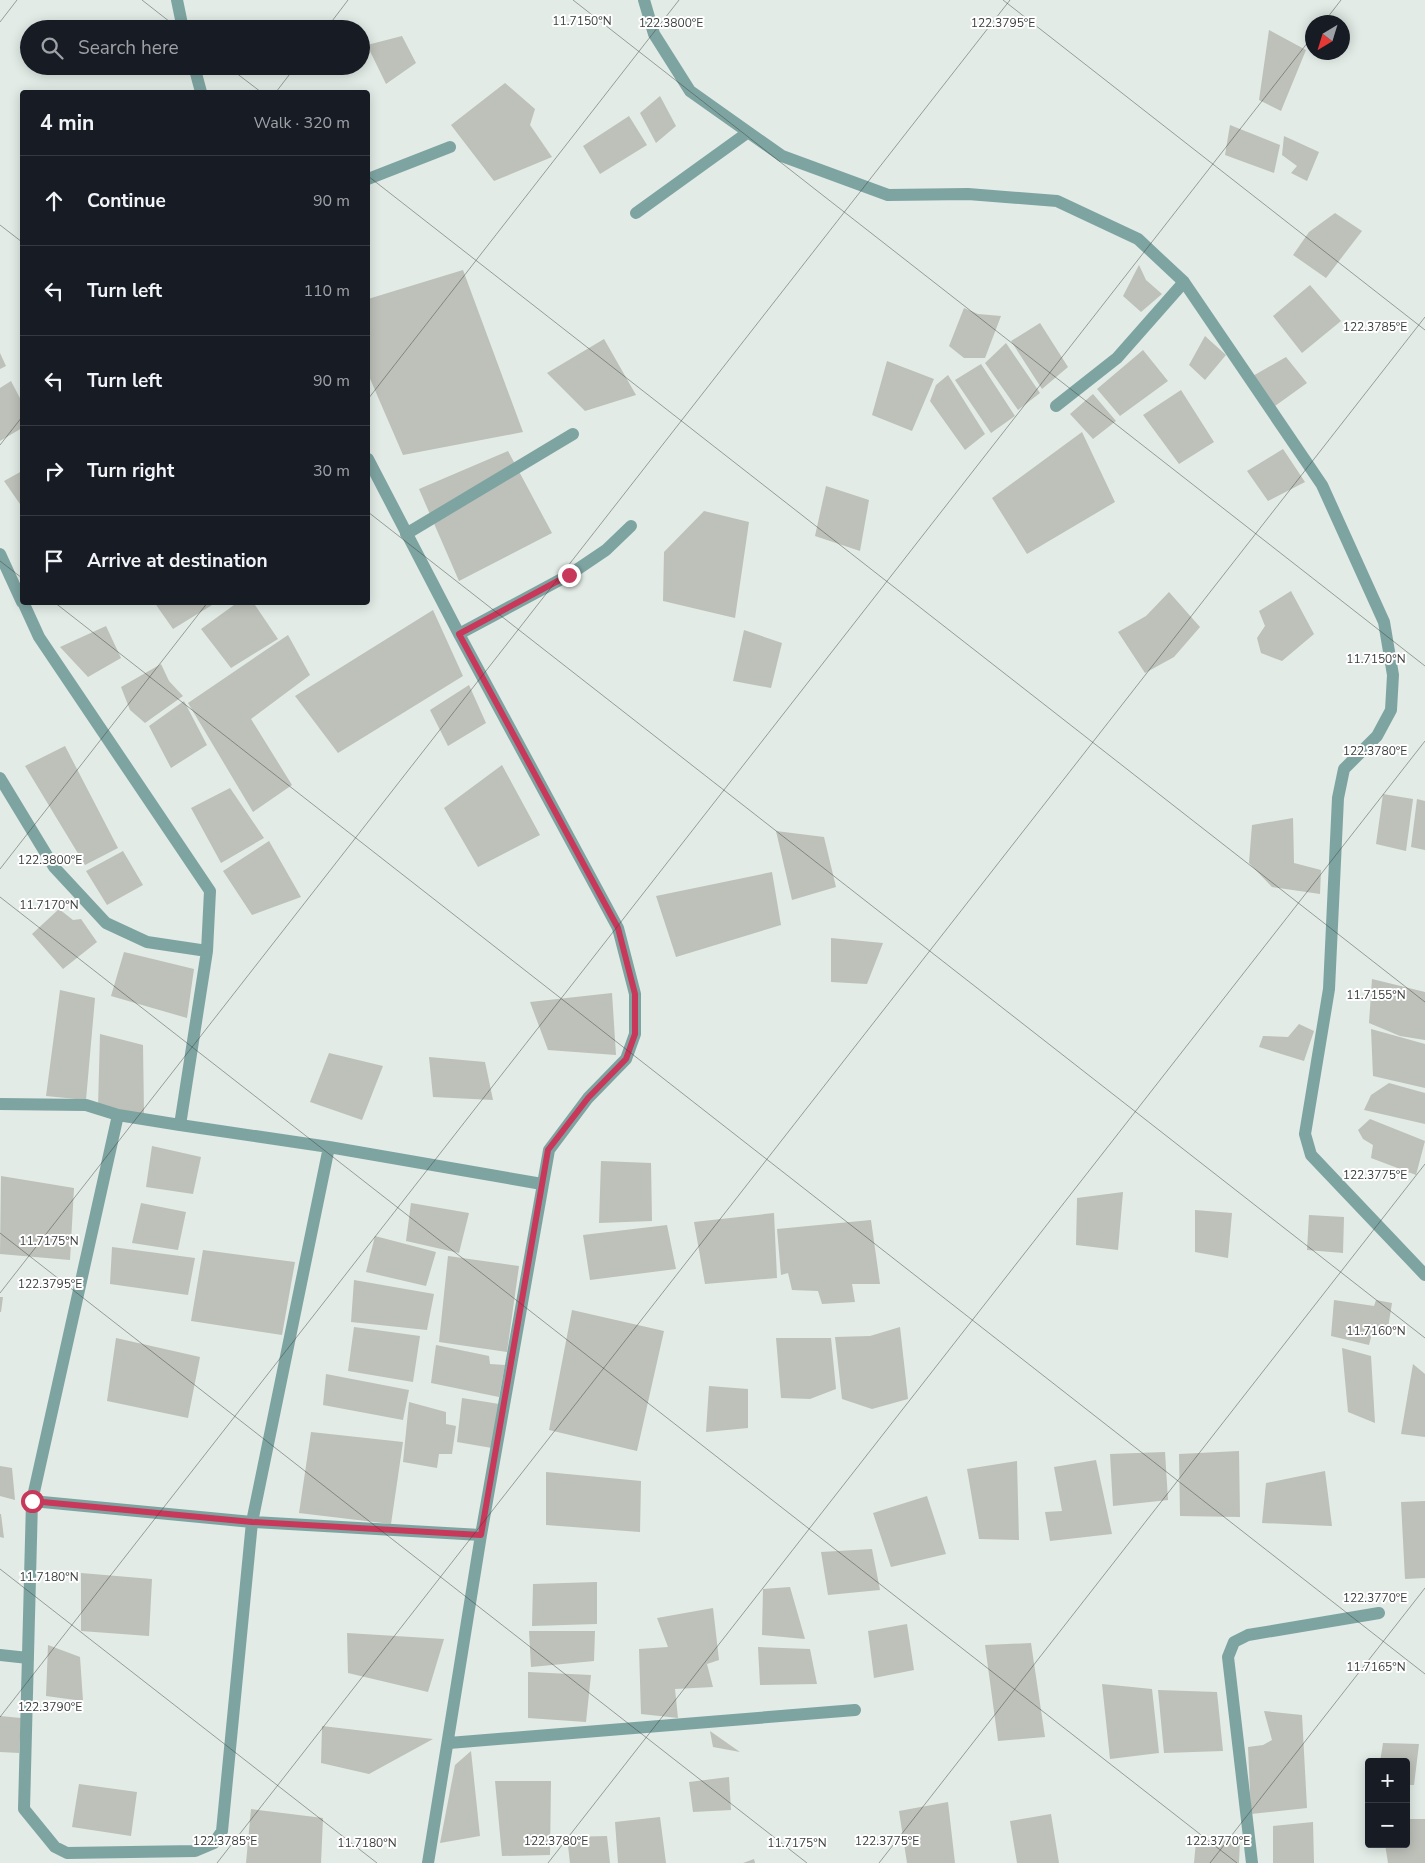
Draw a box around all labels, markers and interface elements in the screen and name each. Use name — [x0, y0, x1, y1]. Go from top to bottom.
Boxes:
text: 11.7150°N — [552, 13, 612, 29]
text: 122.3800°E — [639, 15, 703, 31]
text: 122.3795°E — [971, 15, 1035, 31]
north arrow — [1305, 15, 1350, 60]
search box — [20, 20, 370, 75]
icon: search — [38, 34, 66, 62]
text: Search here — [78, 35, 179, 61]
text: 4 min — [40, 109, 94, 137]
text: Walk · 320 m — [254, 112, 350, 134]
icon: ahead — [40, 187, 68, 215]
text: Continue — [87, 188, 166, 214]
text: 90 m — [313, 190, 350, 212]
icon: left — [40, 277, 68, 305]
text: Turn left — [87, 278, 162, 304]
text: 110 m — [303, 280, 350, 302]
text: 122.3785°E — [1343, 319, 1407, 335]
icon: left — [40, 367, 68, 395]
text: Turn left — [87, 368, 162, 394]
text: 90 m — [313, 370, 350, 392]
icon: right — [40, 457, 68, 485]
text: Turn right — [87, 458, 174, 484]
text: 30 m — [313, 460, 350, 482]
icon: arrive — [40, 547, 68, 575]
text: Arrive at destination — [87, 548, 268, 574]
route end — [558, 564, 581, 587]
text: 11.7150°N — [1346, 651, 1406, 667]
text: 122.3780°E — [1343, 743, 1407, 759]
text: 122.3800°E — [18, 852, 82, 868]
text: 11.7170°N — [19, 897, 79, 913]
text: 11.7155°N — [1346, 987, 1406, 1003]
text: 122.3775°E — [1343, 1167, 1407, 1183]
text: 11.7175°N — [19, 1233, 79, 1249]
text: 122.3795°E — [18, 1276, 82, 1292]
text: 11.7160°N — [1346, 1323, 1406, 1339]
route start — [21, 1490, 44, 1513]
text: 11.7180°N — [19, 1569, 79, 1585]
text: 122.3770°E — [1343, 1590, 1407, 1606]
text: 11.7165°N — [1346, 1659, 1406, 1675]
text: 122.3790°E — [18, 1699, 82, 1715]
map controls — [1365, 1758, 1410, 1848]
button: + — [1365, 1758, 1410, 1803]
button: − — [1365, 1803, 1410, 1848]
text: 122.3785°E — [193, 1833, 257, 1849]
text: 122.3780°E — [524, 1833, 588, 1849]
text: 122.3775°E — [855, 1833, 919, 1849]
text: 122.3770°E — [1186, 1833, 1250, 1849]
text: 11.7180°N — [337, 1835, 397, 1851]
text: 11.7175°N — [767, 1835, 827, 1851]

